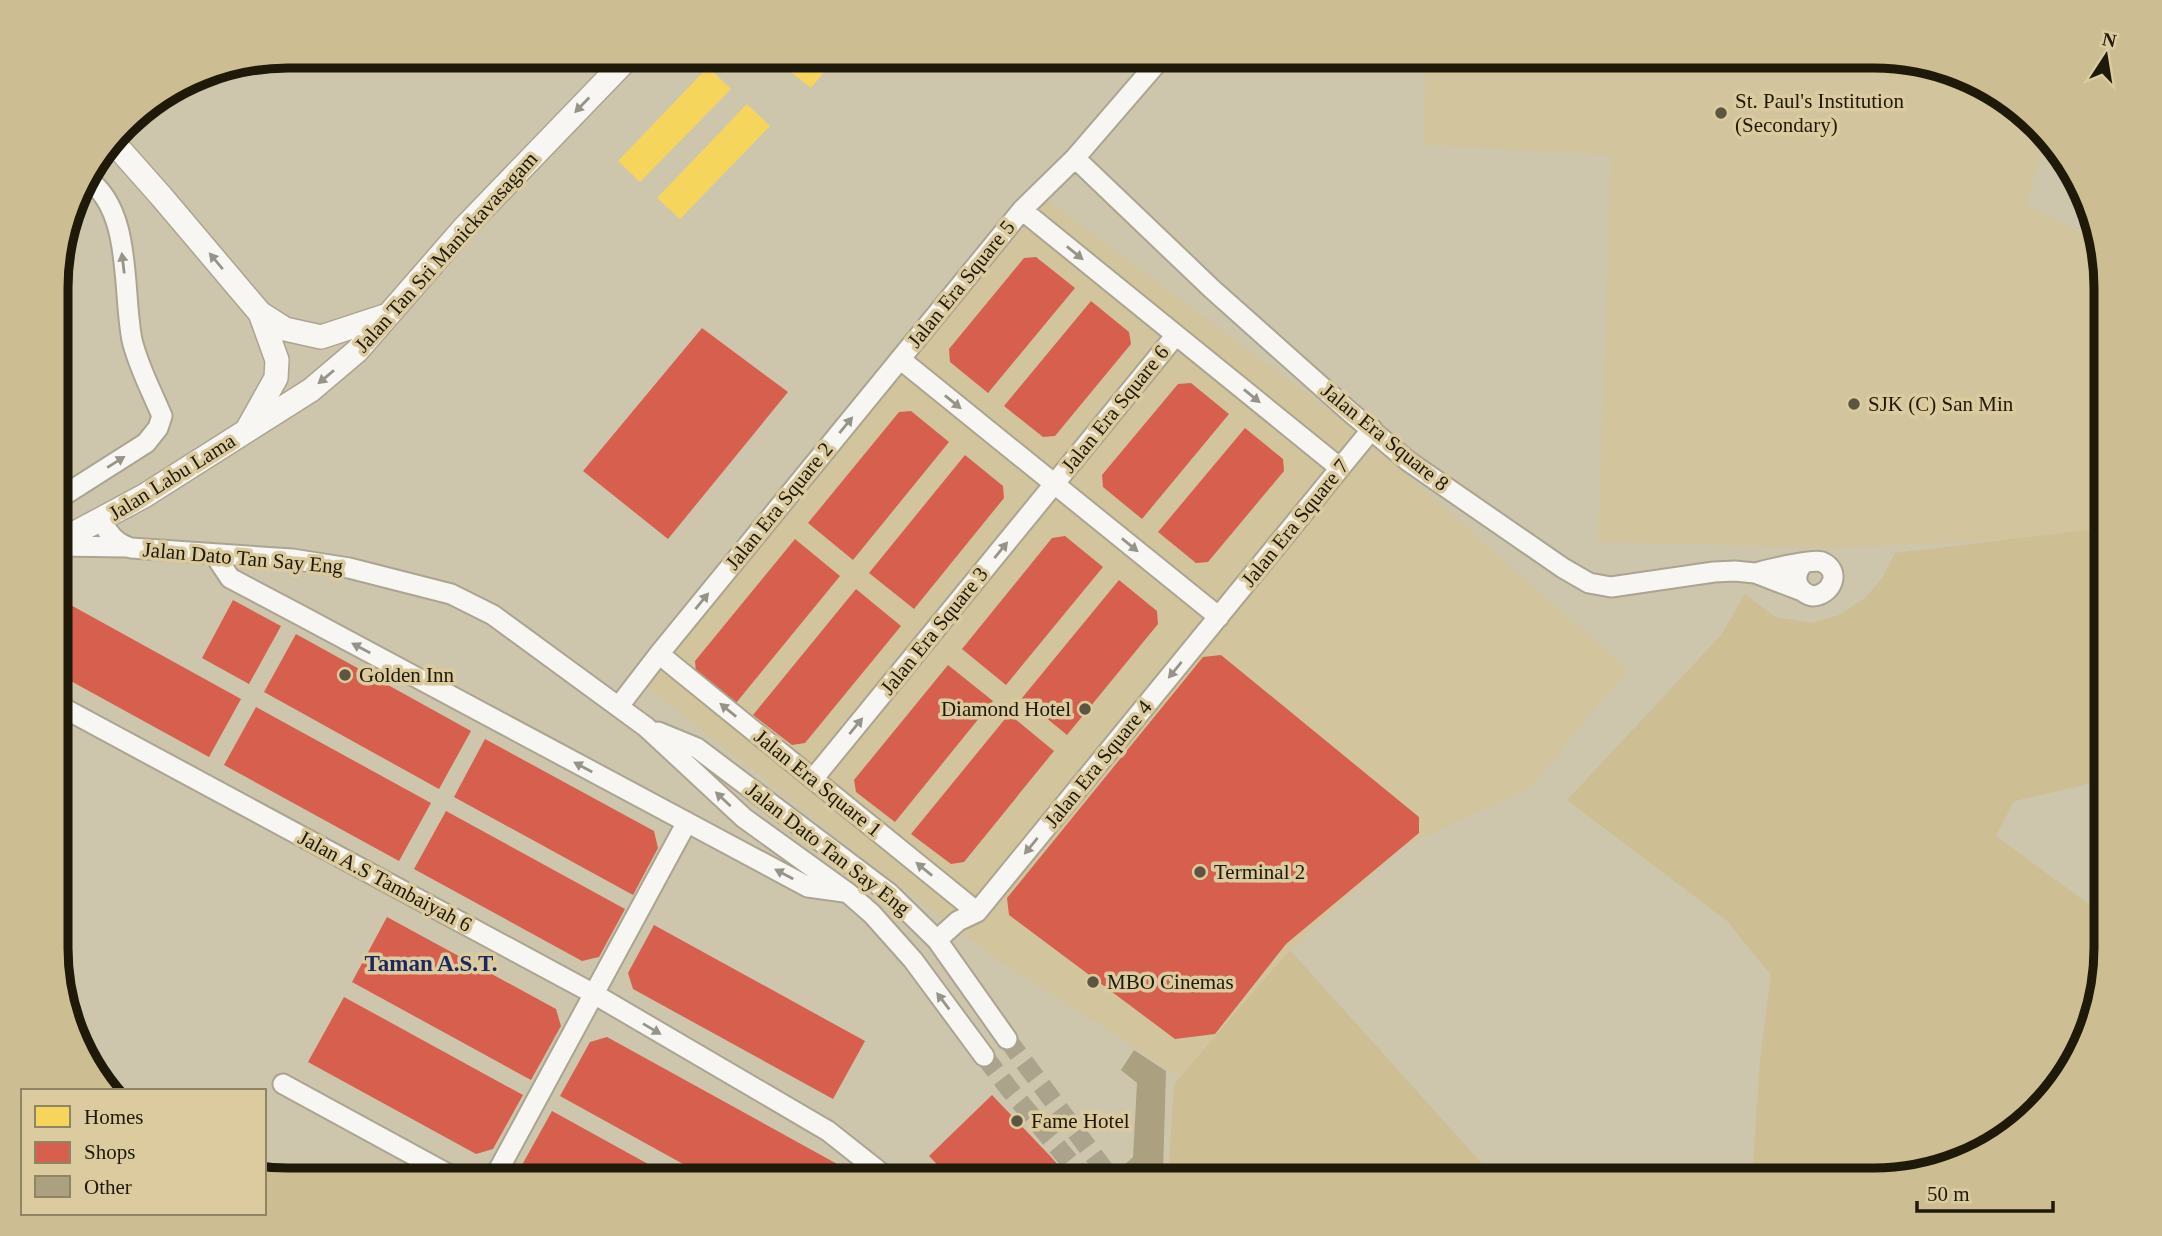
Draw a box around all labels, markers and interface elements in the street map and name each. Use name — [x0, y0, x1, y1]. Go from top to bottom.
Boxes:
north arrow — [2071, 21, 2141, 91]
text: N — [2101, 28, 2119, 52]
place label: St. Paul's Institution (Secondary) — [1735, 89, 1904, 137]
one-way arrow — [575, 96, 591, 113]
marker: St. Paul's Institution (Secondary) — [1713, 105, 1729, 121]
street label: Jalan Tan Sri Manickavasagam — [350, 147, 542, 357]
street label: Jalan Era Square 5 — [902, 215, 1020, 353]
one-way arrow — [1065, 245, 1083, 260]
one-way arrow — [117, 252, 128, 274]
one-way arrow — [208, 252, 224, 270]
street label: Jalan Era Square 6 — [1056, 340, 1174, 478]
one-way arrow — [317, 370, 335, 385]
street label: Jalan Era Square 8 — [1316, 378, 1454, 496]
one-way arrow — [1242, 388, 1260, 403]
place label: SJK (C) San Min — [1868, 392, 2014, 416]
one-way arrow — [943, 394, 961, 409]
marker: SJK (C) San Min — [1846, 396, 1862, 412]
one-way arrow — [838, 416, 853, 433]
street label: Jalan Labu Lama — [104, 428, 240, 525]
street label: Jalan Era Square 2 — [720, 437, 838, 575]
street label: Jalan Era Square 7 — [1236, 454, 1354, 592]
one-way arrow — [106, 456, 125, 469]
street label: Jalan Dato Tan Say Eng — [142, 537, 345, 579]
one-way arrow — [1120, 537, 1138, 552]
one-way arrow — [993, 541, 1008, 559]
street label: Jalan Era Square 3 — [875, 562, 993, 700]
one-way arrow — [694, 592, 709, 609]
one-way arrow — [351, 642, 371, 654]
one-way arrow — [1168, 660, 1183, 678]
place label: Golden Inn — [359, 663, 455, 687]
marker: Golden Inn — [337, 667, 353, 683]
street label: Jalan Era Square 4 — [1039, 695, 1157, 833]
place label: Diamond Hotel — [941, 697, 1071, 721]
marker: Diamond Hotel — [1077, 701, 1093, 717]
one-way arrow — [720, 703, 737, 718]
one-way arrow — [849, 717, 864, 735]
street label: Jalan Era Square 1 — [749, 724, 887, 842]
one-way arrow — [574, 761, 593, 773]
street label: Jalan Dato Tan Say Eng — [741, 778, 915, 921]
one-way arrow — [715, 791, 732, 807]
street label: Jalan A.S Tambaiyah 6 — [294, 825, 476, 937]
one-way arrow — [1024, 836, 1039, 854]
place label: Terminal 2 — [1214, 860, 1305, 884]
one-way arrow — [916, 861, 934, 876]
marker: Terminal 2 — [1192, 864, 1208, 880]
one-way arrow — [774, 868, 794, 880]
district label: Taman A.S.T. — [365, 951, 497, 976]
place label: MBO Cinemas — [1107, 970, 1234, 994]
marker: MBO Cinemas — [1085, 974, 1101, 990]
one-way arrow — [937, 992, 951, 1010]
one-way arrow — [643, 1022, 662, 1035]
legend — [21, 1089, 266, 1215]
text: Homes — [84, 1105, 144, 1129]
place label: Fame Hotel — [1031, 1109, 1130, 1133]
marker: Fame Hotel — [1009, 1113, 1025, 1129]
text: Shops — [84, 1140, 135, 1164]
scale bar — [1917, 1170, 2054, 1214]
text: Other — [84, 1175, 132, 1199]
text: 50 m — [1927, 1182, 1970, 1206]

